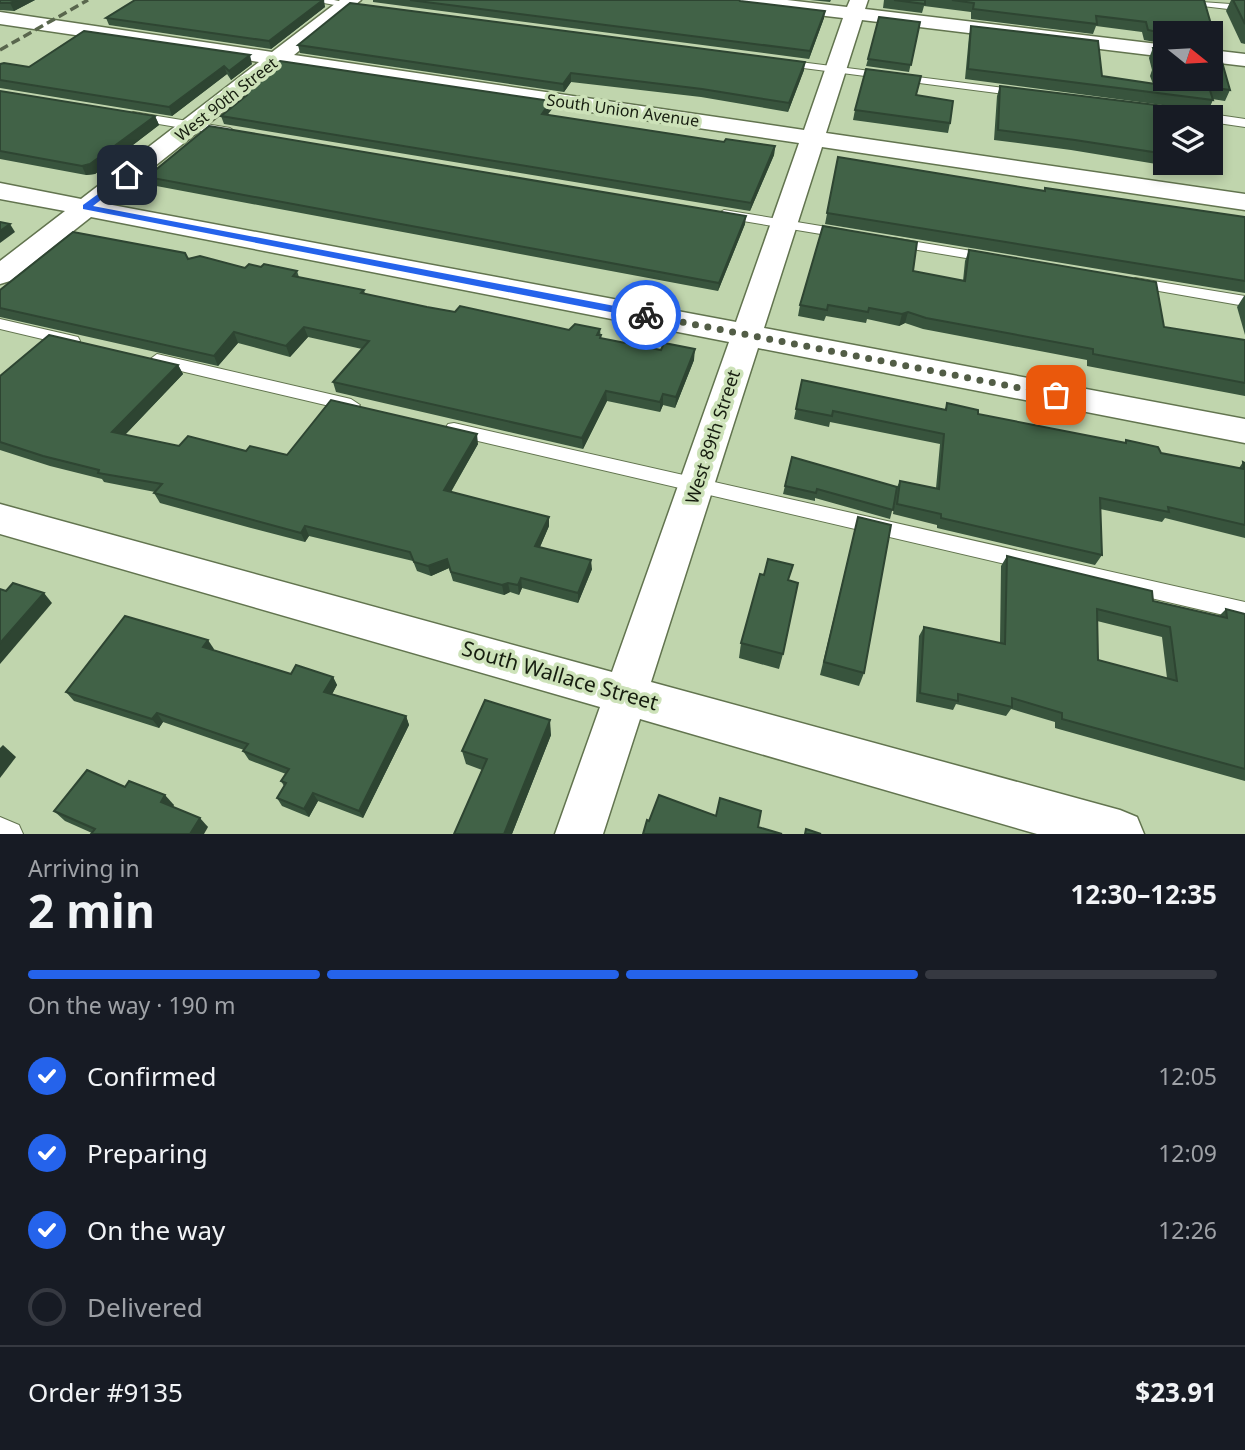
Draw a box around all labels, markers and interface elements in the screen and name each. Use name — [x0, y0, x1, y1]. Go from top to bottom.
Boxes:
north arrow — [1153, 21, 1223, 91]
map controls — [1153, 21, 1223, 175]
street label: West 90th Street — [170, 52, 282, 146]
street label: South Union Avenue — [545, 88, 701, 132]
button: layers — [1153, 105, 1223, 175]
pin — [97, 145, 157, 205]
icon: home — [108, 156, 146, 194]
courier — [611, 280, 681, 350]
icon: bike — [627, 296, 665, 334]
pin — [1026, 365, 1086, 425]
street label: West 89th Street — [679, 366, 745, 507]
icon: bag — [1037, 376, 1075, 414]
street label: South Wallace Street — [459, 634, 662, 717]
text: Arriving in — [28, 852, 140, 884]
text: 12:30–12:35 — [1070, 876, 1217, 912]
text: 2 min — [28, 879, 155, 941]
text: On the way · 190 m — [28, 989, 235, 1021]
icon: check — [28, 1057, 66, 1095]
text: Confirmed — [87, 1058, 217, 1094]
text: 12:05 — [1158, 1060, 1217, 1092]
icon: check — [28, 1134, 66, 1172]
text: Preparing — [87, 1135, 208, 1171]
text: 12:09 — [1158, 1137, 1217, 1169]
icon: check — [28, 1211, 66, 1249]
text: On the way — [87, 1212, 225, 1248]
text: 12:26 — [1158, 1214, 1217, 1246]
text: Delivered — [87, 1289, 203, 1325]
text: Order #9135 — [28, 1374, 183, 1410]
text: $23.91 — [1135, 1374, 1217, 1410]

